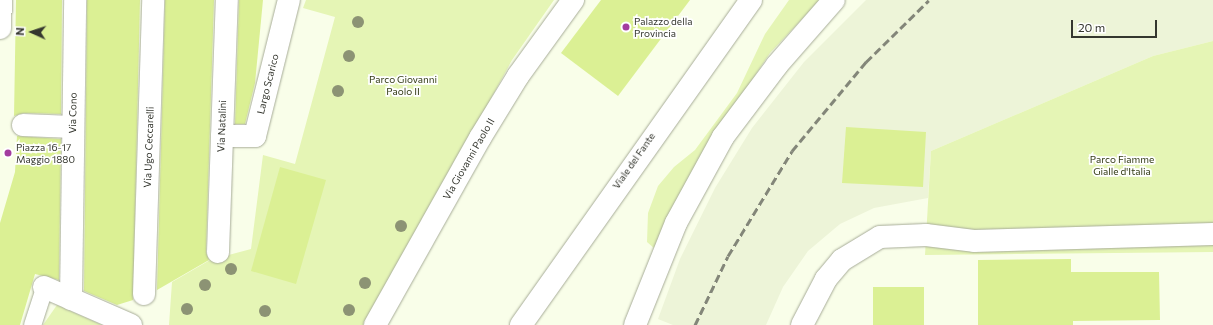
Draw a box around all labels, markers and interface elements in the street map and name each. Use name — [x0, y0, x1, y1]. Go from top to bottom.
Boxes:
north arrow — [12, 12, 52, 52]
scale bar — [1073, 12, 1159, 38]
place label: Palazzo della Provincia — [634, 15, 692, 38]
text: 20 m — [1078, 20, 1105, 34]
marker: Palazzo della Provincia — [621, 22, 631, 32]
text: N — [13, 27, 26, 36]
street label: Largo Scarico — [255, 53, 281, 115]
park label: Parco Giovanni Paolo II — [369, 73, 437, 96]
street label: Via Cono — [67, 92, 79, 134]
street label: Via Natalini — [215, 100, 229, 152]
street label: Via Ugo Ceccarelli — [142, 106, 156, 188]
street label: Via Giovanni Paolo II — [441, 116, 497, 202]
street label: Viale del Fante — [610, 131, 658, 191]
place label: Piazza 16-17 Maggio 1880 — [16, 141, 75, 164]
marker: Piazza 16-17 Maggio 1880 — [3, 148, 13, 158]
park label: Parco Fiamme Gialle d'Italia — [1090, 153, 1154, 176]

